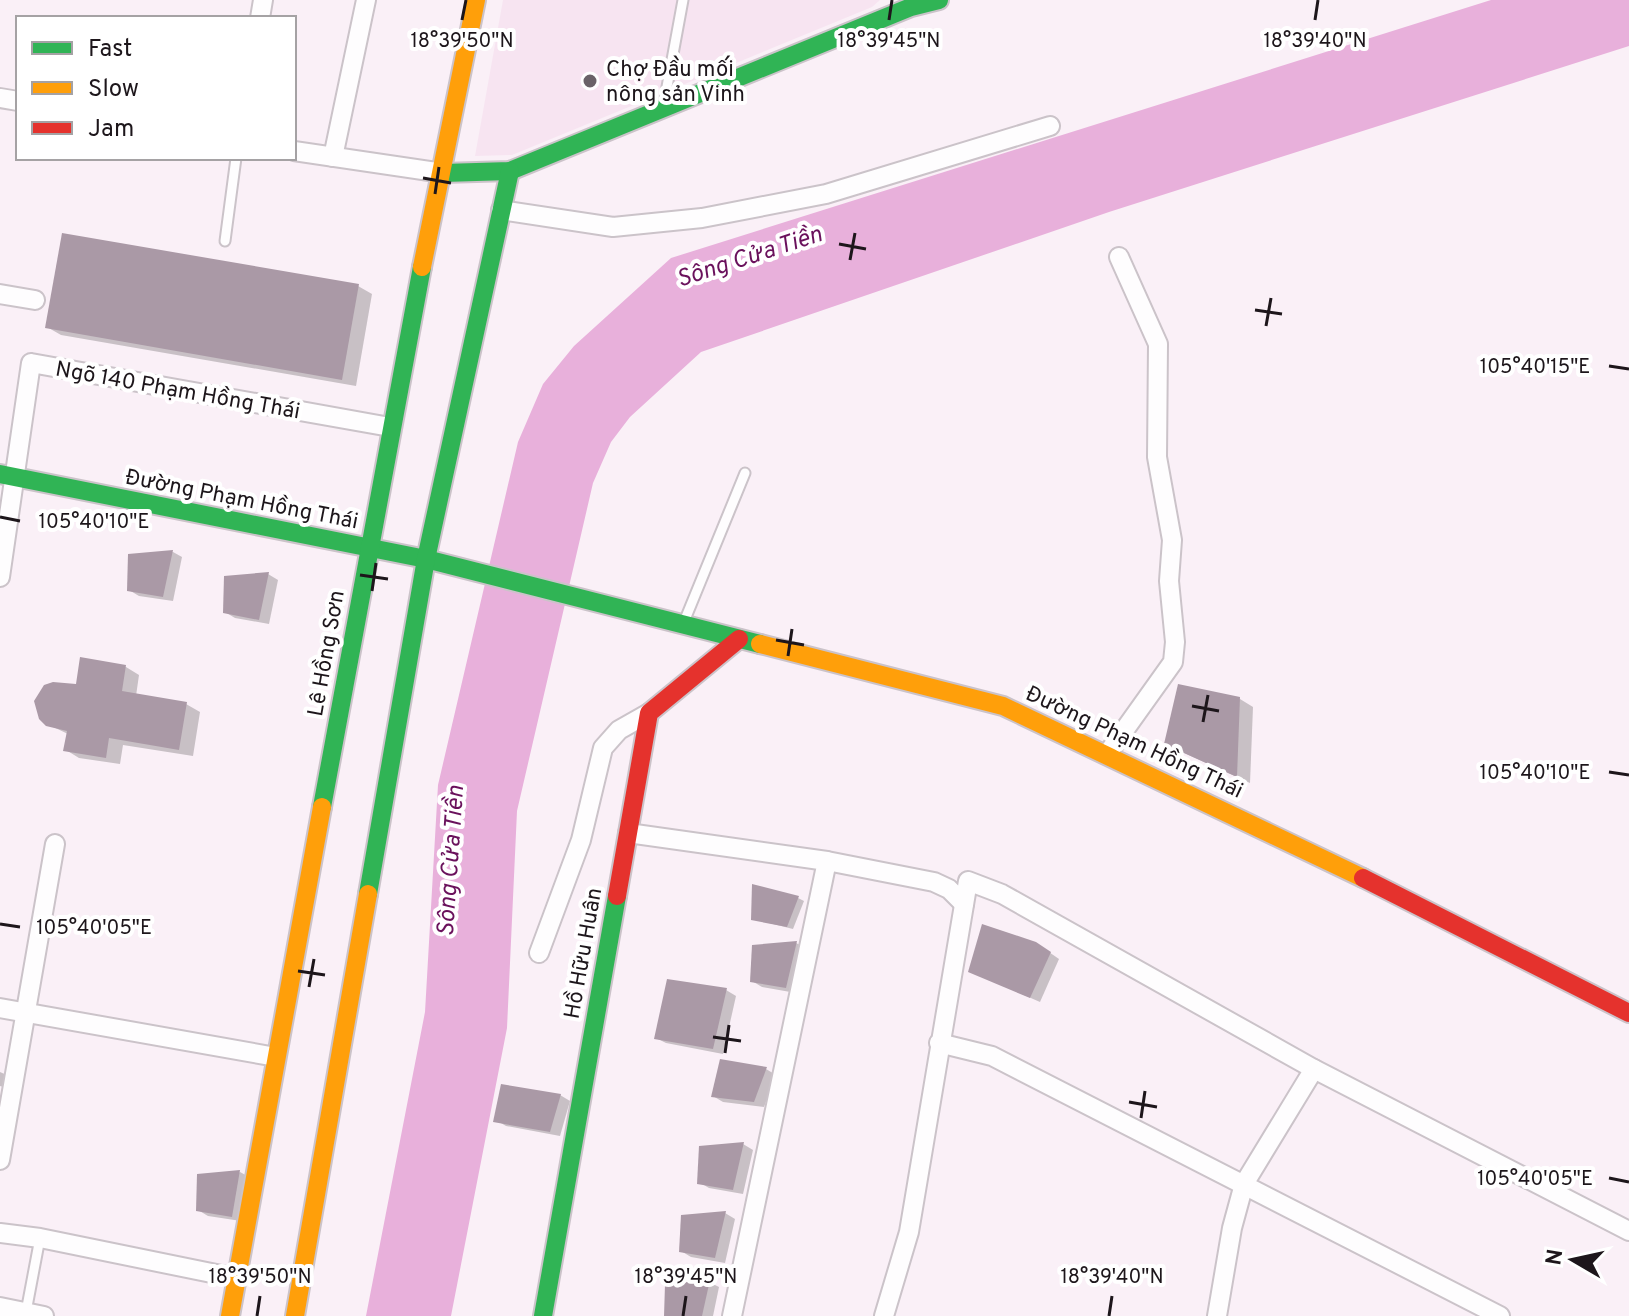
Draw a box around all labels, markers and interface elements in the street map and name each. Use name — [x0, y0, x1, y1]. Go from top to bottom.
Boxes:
legend — [16, 16, 296, 160]
text: 18°39'50"N — [410, 29, 514, 55]
text: 18°39'45"N — [838, 29, 940, 55]
text: 18°39'40"N — [1263, 29, 1367, 55]
text: Fast — [88, 35, 132, 65]
place label: Chợ Đầu mối nông sản Vinh — [606, 55, 745, 109]
marker: Chợ Đầu mối nông sản Vinh — [581, 72, 599, 90]
text: Slow — [88, 75, 139, 105]
text: Jam — [88, 115, 134, 145]
water label: Sông Cửa Tiền — [673, 219, 826, 296]
street label: Ngõ 140 Phạm Hồng Thái — [53, 355, 302, 426]
text: 105°40'15"E — [1480, 355, 1590, 381]
street label: Đường Phạm Hồng Thái — [123, 463, 361, 536]
text: 105°40'10"E — [39, 510, 149, 536]
street label: Lê Hồng Sơn — [301, 588, 352, 719]
street label: Đường Phạm Hồng Thái — [1021, 679, 1248, 806]
text: 105°40'10"E — [1480, 761, 1590, 787]
water label: Sông Cửa Tiền — [431, 785, 472, 938]
street label: Hồ Hữu Huân — [558, 885, 609, 1021]
text: 105°40'05"E — [36, 916, 152, 942]
text: 105°40'05"E — [1477, 1167, 1593, 1193]
north arrow — [1533, 1220, 1613, 1300]
text: N — [1541, 1247, 1570, 1267]
text: 18°39'50"N — [208, 1265, 312, 1291]
text: 18°39'45"N — [635, 1265, 737, 1291]
text: 18°39'40"N — [1060, 1265, 1164, 1291]

